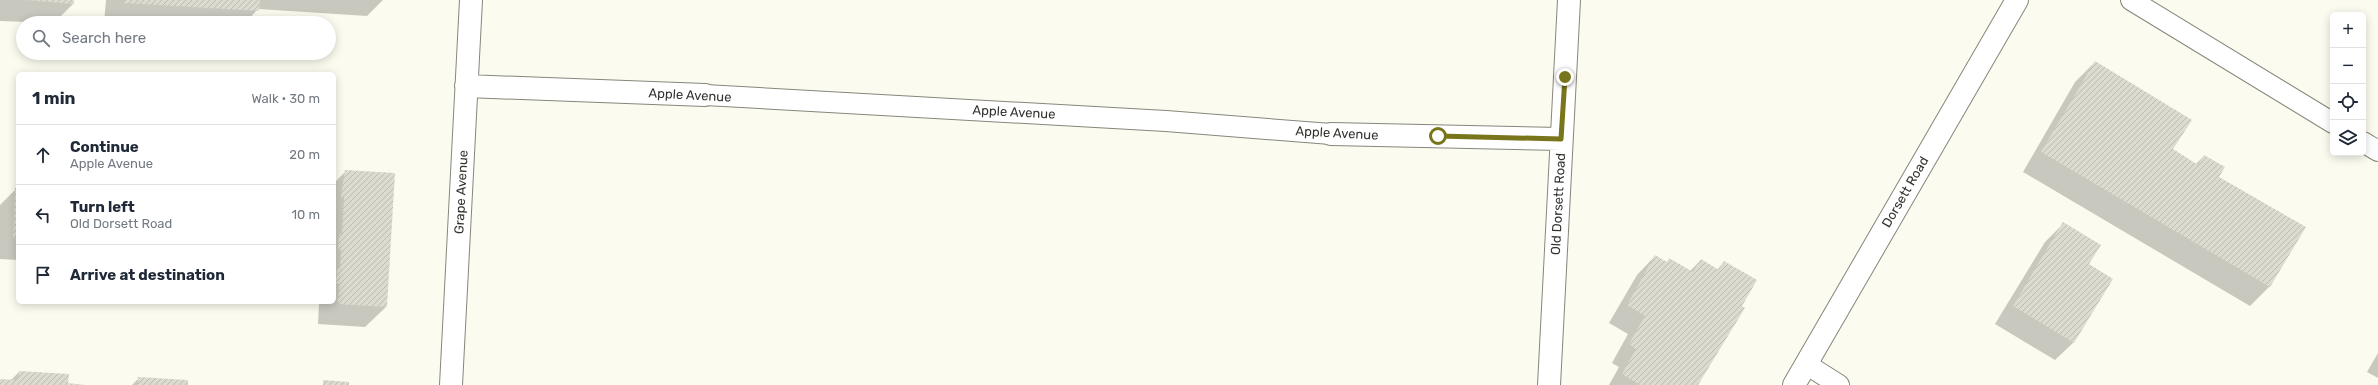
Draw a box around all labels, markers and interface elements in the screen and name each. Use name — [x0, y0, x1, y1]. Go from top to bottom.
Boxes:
map controls — [2330, 12, 2366, 156]
button: + — [2330, 12, 2366, 48]
search box — [16, 16, 336, 60]
icon: search — [30, 27, 52, 49]
text: Search here — [62, 29, 146, 47]
button: − — [2330, 48, 2366, 84]
route end — [1556, 68, 1574, 86]
button: locate — [2330, 84, 2366, 120]
street label: Apple Avenue — [648, 85, 732, 105]
text: 1 min — [32, 88, 75, 108]
text: Walk · 30 m — [251, 91, 320, 106]
street label: Apple Avenue — [972, 102, 1056, 122]
button: layers — [2330, 120, 2366, 156]
street label: Apple Avenue — [1295, 123, 1379, 143]
route start — [1429, 127, 1447, 145]
text: Continue — [70, 138, 139, 156]
icon: ahead — [32, 144, 54, 166]
text: 20 m — [289, 147, 320, 162]
street label: Grape Avenue — [451, 150, 471, 234]
street label: Old Dorsett Road — [1548, 153, 1568, 255]
street label: Dorsett Road — [1879, 154, 1931, 230]
text: Apple Avenue — [70, 156, 153, 171]
text: Turn left — [70, 198, 135, 216]
icon: left — [32, 204, 54, 226]
text: 10 m — [291, 207, 320, 222]
text: Old Dorsett Road — [70, 216, 172, 231]
icon: arrive — [32, 264, 54, 286]
text: Arrive at destination — [70, 266, 225, 284]

